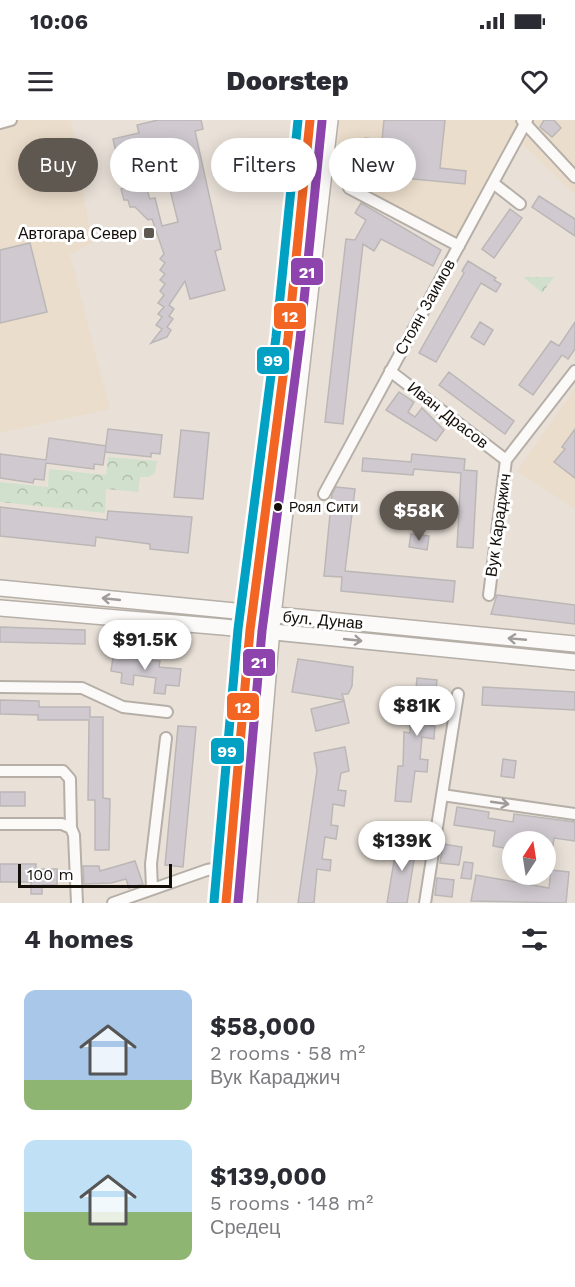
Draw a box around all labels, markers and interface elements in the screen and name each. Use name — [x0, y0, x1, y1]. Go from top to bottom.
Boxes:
text: 10:06 — [30, 9, 88, 34]
icon: menu — [24, 65, 57, 98]
text: Doorstep — [226, 65, 349, 97]
icon: heart — [518, 65, 551, 98]
chip: Buy — [18, 138, 98, 192]
chip: Rent — [110, 138, 199, 192]
chip: Filters — [211, 138, 317, 192]
chip: New — [329, 138, 416, 192]
place label: Автогара Север — [18, 224, 137, 243]
marker: Автогара Север — [142, 226, 156, 240]
street label: Стоян Заимов — [391, 256, 459, 358]
line badge: 21 — [290, 257, 324, 286]
text: 21 — [299, 263, 315, 282]
line badge: 12 — [273, 302, 307, 330]
text: 12 — [282, 307, 298, 326]
line badge: 99 — [256, 346, 290, 375]
text: 99 — [263, 351, 283, 370]
street label: Иван Драсов — [404, 378, 492, 452]
street label: Вук Караджич — [481, 472, 515, 578]
pin: $58K — [383, 491, 455, 542]
text: $58K — [394, 498, 444, 522]
place label: Роял Сити — [289, 499, 358, 515]
marker: Роял Сити — [272, 501, 284, 513]
one-way arrow — [101, 593, 121, 604]
street label: бул. Дунав — [282, 607, 364, 633]
pin: $91.5K — [96, 620, 194, 671]
text: $91.5K — [112, 627, 178, 651]
one-way arrow — [507, 633, 527, 644]
one-way arrow — [343, 635, 363, 646]
line badge: 21 — [242, 648, 276, 677]
text: 21 — [251, 653, 267, 672]
pin: $81K — [381, 686, 453, 737]
line badge: 12 — [226, 692, 260, 721]
text: $81K — [393, 693, 441, 717]
text: 12 — [235, 698, 251, 717]
line badge: 99 — [210, 737, 245, 765]
text: 99 — [217, 742, 237, 761]
one-way arrow — [490, 798, 509, 809]
pin: $139K — [360, 821, 444, 872]
text: $139K — [372, 828, 432, 852]
north arrow — [502, 831, 556, 885]
map controls — [502, 831, 556, 885]
scale bar — [18, 861, 172, 888]
text: 100 m — [27, 865, 74, 884]
icon: filters — [518, 923, 551, 956]
text: 4 homes — [24, 924, 133, 954]
text: $58,000 — [210, 1011, 316, 1041]
icon: home — [72, 1014, 144, 1086]
text: 2 rooms · 58 m² — [210, 1041, 365, 1065]
text: Вук Караджич — [210, 1065, 340, 1089]
text: $139,000 — [210, 1161, 327, 1191]
icon: home — [72, 1164, 144, 1236]
text: 5 rooms · 148 m² — [210, 1191, 373, 1215]
text: Средец — [210, 1215, 281, 1239]

